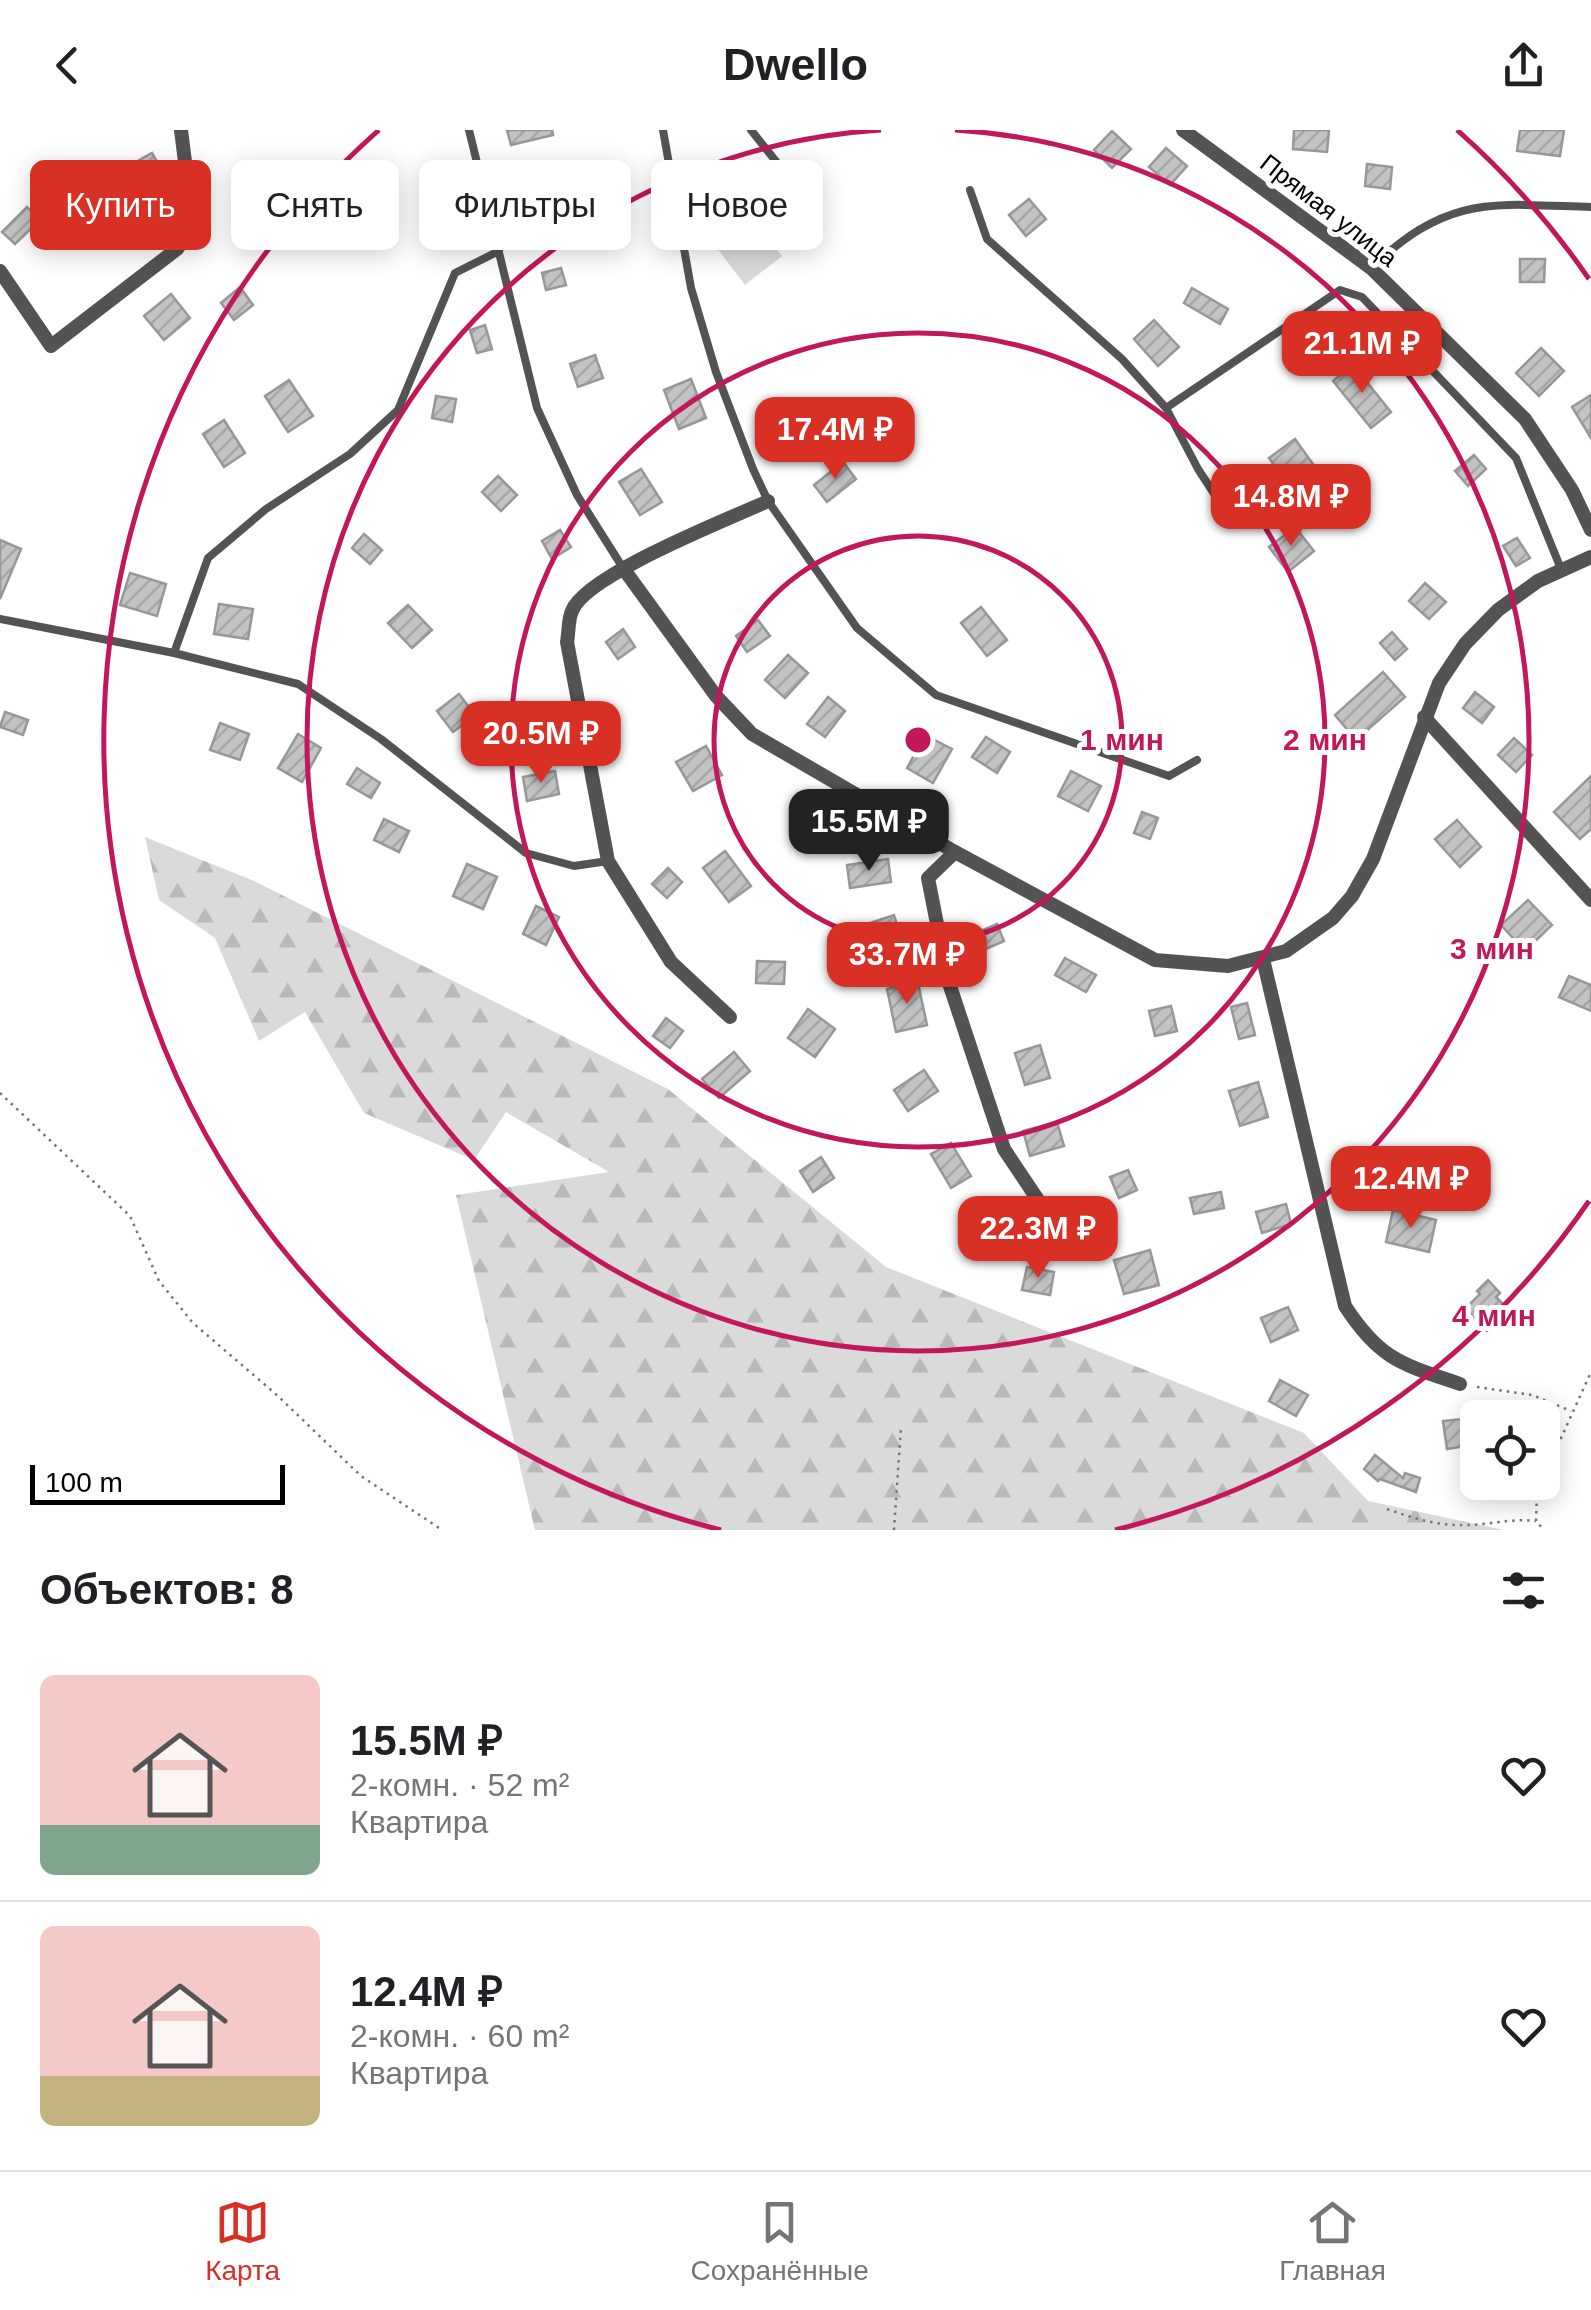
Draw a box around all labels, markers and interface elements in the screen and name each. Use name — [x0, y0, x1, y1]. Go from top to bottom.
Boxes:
icon: back — [40, 38, 95, 93]
icon: share — [1496, 38, 1551, 93]
text: Dwello — [723, 39, 868, 90]
street label: Прямая улица — [1255, 148, 1403, 272]
chip: Купить — [30, 160, 211, 250]
chip: Снять — [231, 160, 399, 250]
chip: Фильтры — [419, 160, 631, 250]
chip: Новое — [651, 160, 823, 250]
pin: 21.1M ₽ — [1270, 311, 1454, 396]
text: 21.1M ₽ — [1304, 325, 1420, 361]
pin: 17.4M ₽ — [743, 397, 927, 482]
text: 17.4M ₽ — [777, 411, 893, 447]
pin: 14.8M ₽ — [1199, 464, 1383, 549]
text: 14.8M ₽ — [1233, 478, 1349, 514]
pin: 20.5M ₽ — [449, 701, 633, 786]
text: 20.5M ₽ — [483, 715, 599, 751]
centre of rings — [900, 722, 936, 758]
text: 1 мин — [1080, 723, 1164, 756]
text: 2 мин — [1283, 723, 1367, 756]
pin: 15.5M ₽ — [777, 789, 961, 874]
text: 15.5M ₽ — [811, 803, 927, 839]
pin: 33.7M ₽ — [815, 922, 999, 1007]
text: 3 мин — [1450, 932, 1534, 965]
text: 33.7M ₽ — [849, 936, 965, 972]
pin: 12.4M ₽ — [1319, 1146, 1503, 1231]
text: 12.4M ₽ — [1353, 1160, 1469, 1196]
pin: 22.3M ₽ — [946, 1196, 1130, 1281]
text: 22.3M ₽ — [980, 1210, 1096, 1246]
text: 4 мин — [1452, 1299, 1536, 1332]
map controls — [1460, 1400, 1560, 1500]
button: locate — [1460, 1400, 1560, 1500]
scale bar — [30, 1460, 285, 1504]
text: 100 m — [45, 1467, 123, 1498]
icon: filters — [1496, 1563, 1551, 1618]
text: Объектов: 8 — [40, 1566, 294, 1613]
icon: home — [120, 1715, 240, 1835]
text: 15.5M ₽ — [350, 1717, 503, 1764]
icon: heart — [1496, 1748, 1551, 1803]
text: 2-комн. · 52 m² — [350, 1767, 569, 1803]
text: Квартира — [350, 1804, 488, 1840]
icon: home — [120, 1966, 240, 2086]
text: 12.4M ₽ — [350, 1968, 503, 2015]
icon: heart — [1496, 1999, 1551, 2054]
text: 2-комн. · 60 m² — [350, 2018, 569, 2054]
text: Квартира — [350, 2055, 488, 2091]
tab: Карта — [205, 2195, 280, 2287]
tab: Сохранённые — [691, 2195, 869, 2287]
tab: Главная — [1279, 2195, 1386, 2287]

